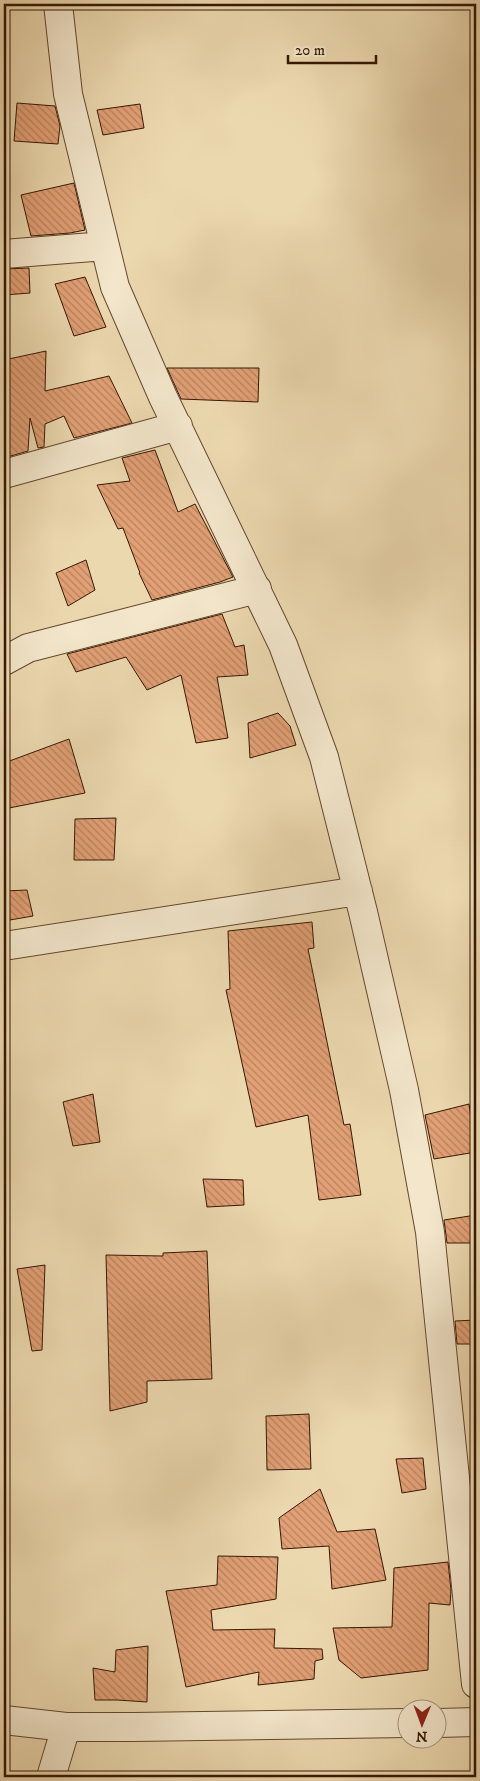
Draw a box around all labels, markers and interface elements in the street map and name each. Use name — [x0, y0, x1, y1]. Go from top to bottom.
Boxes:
scale bar — [288, 32, 375, 64]
text: 20 m — [295, 41, 325, 60]
north arrow — [398, 1698, 448, 1748]
text: N — [415, 1727, 428, 1745]

